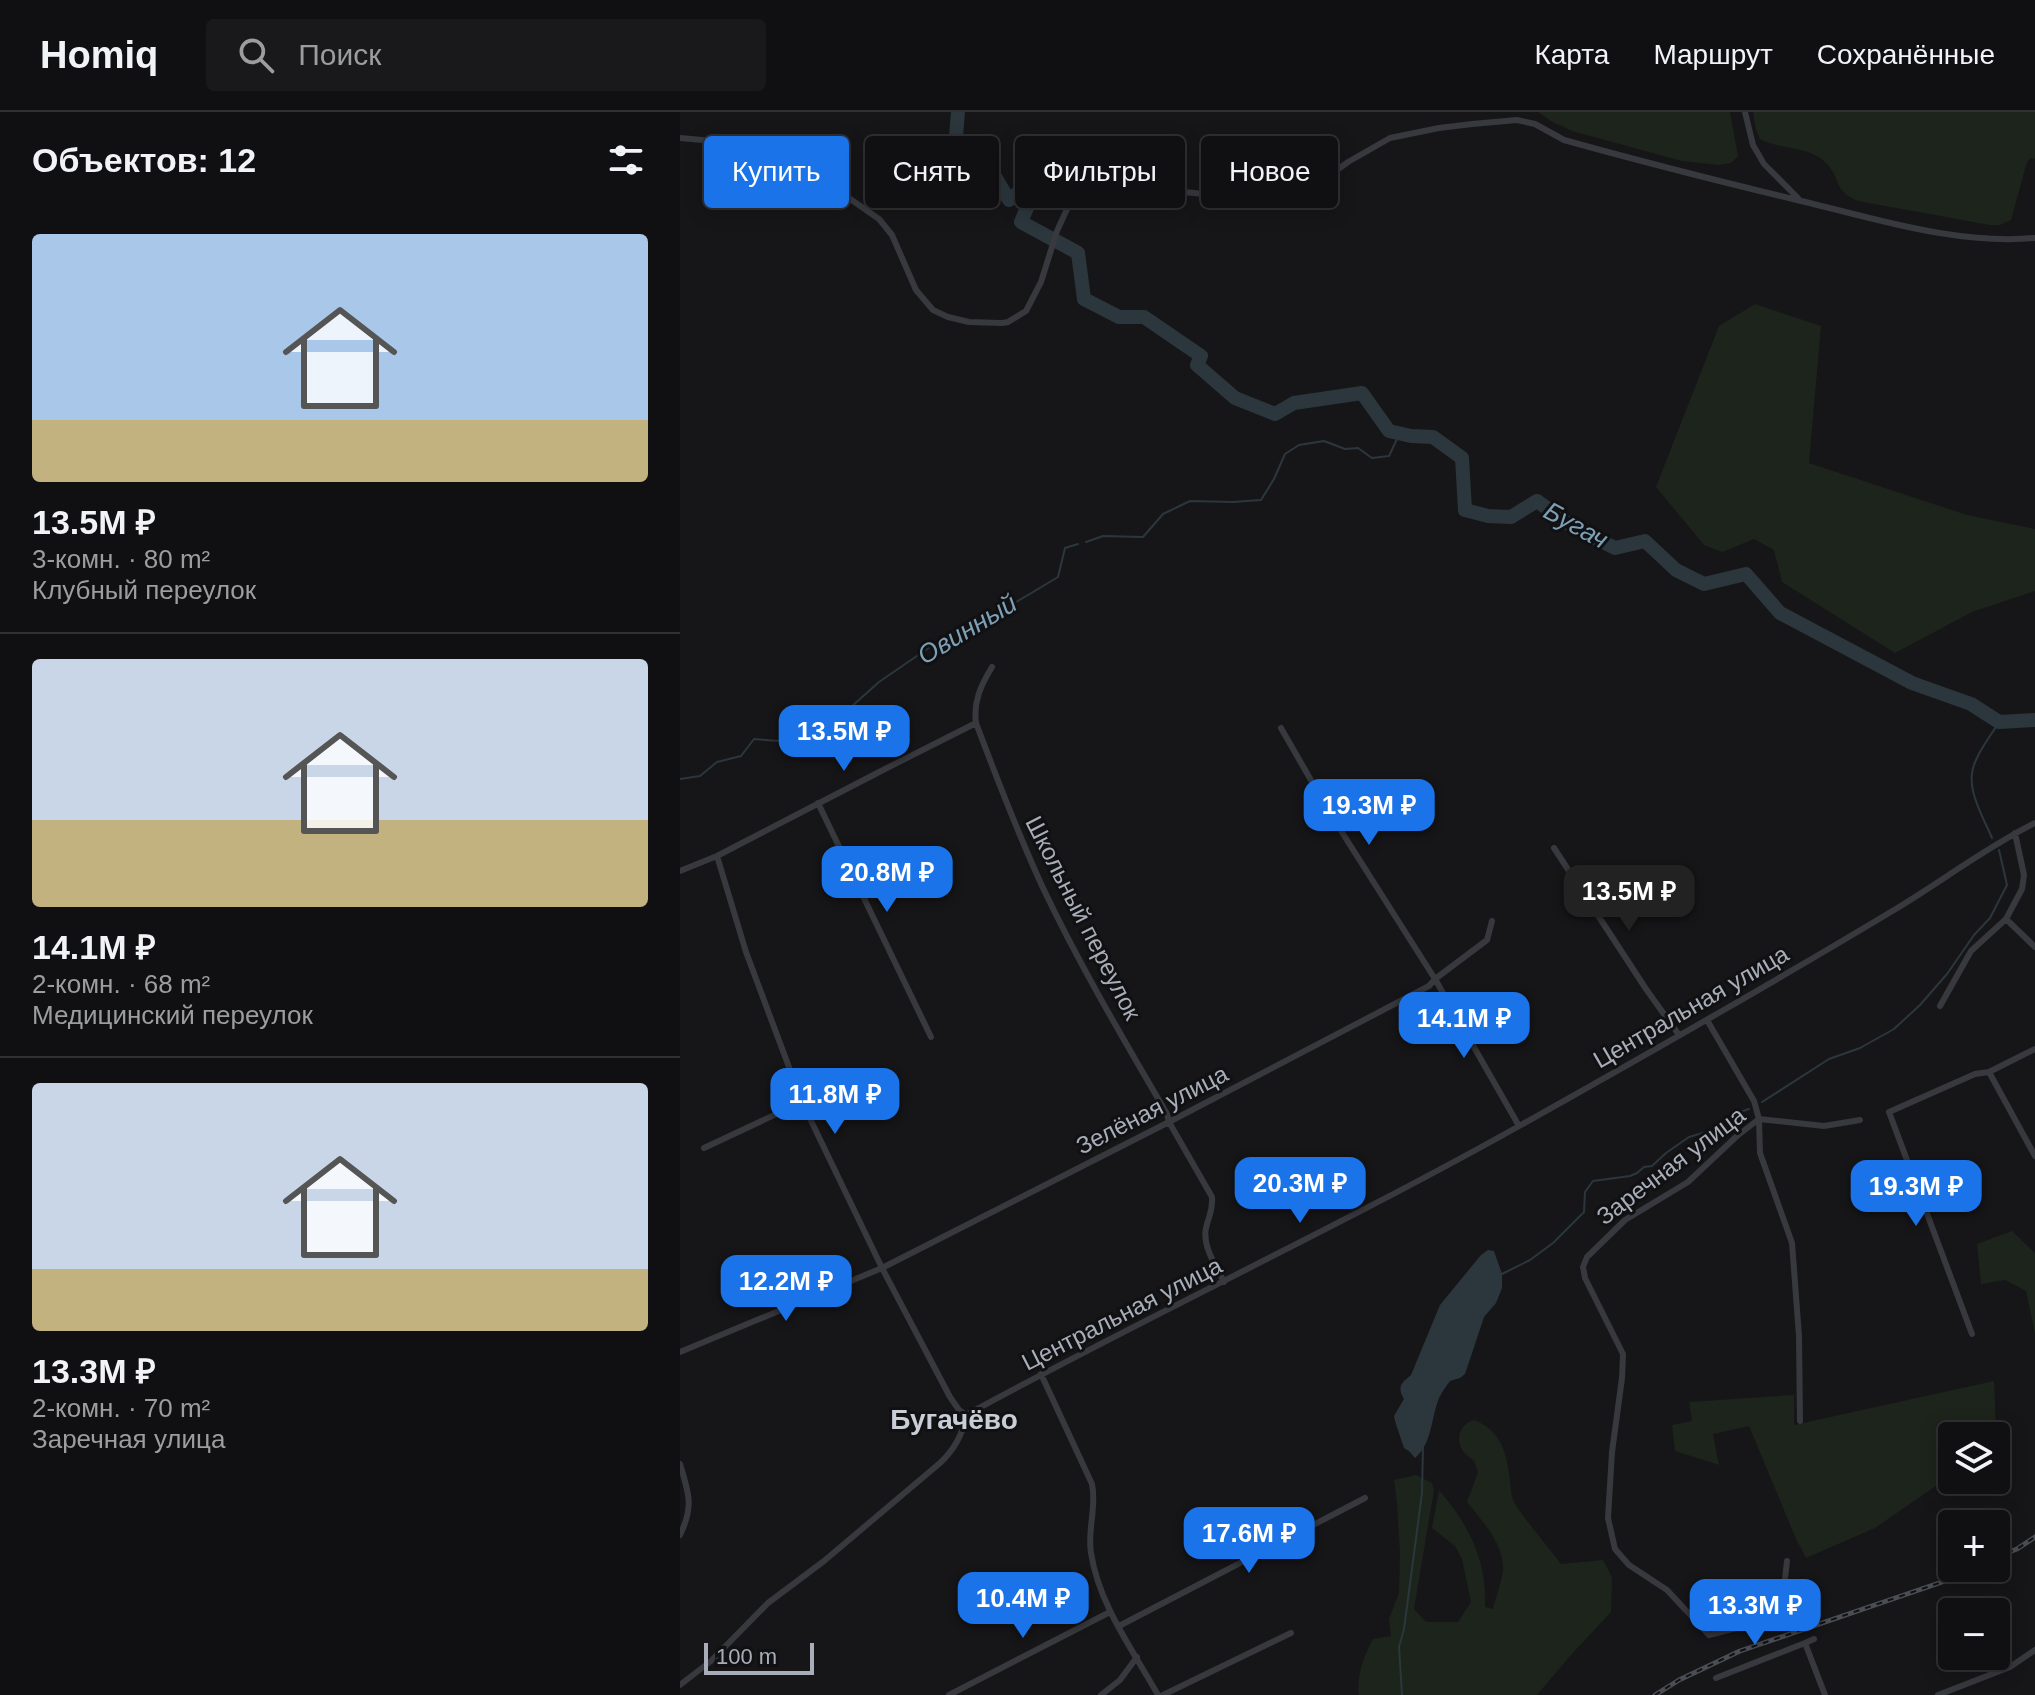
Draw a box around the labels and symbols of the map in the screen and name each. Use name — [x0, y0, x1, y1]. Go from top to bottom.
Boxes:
water label: Бугач — [1539, 495, 1613, 555]
water label: Овинный — [912, 588, 1022, 670]
pin: 13.5M ₽ — [770, 705, 918, 773]
pin: 19.3M ₽ — [1295, 779, 1443, 847]
street label: Школьный переулок — [1020, 811, 1147, 1025]
pin: 20.8M ₽ — [813, 846, 961, 914]
pin: 13.5M ₽ — [1555, 865, 1703, 933]
street label: Центральная улица — [1588, 939, 1794, 1073]
pin: 14.1M ₽ — [1390, 992, 1538, 1060]
street label: Зелёная улица — [1071, 1059, 1233, 1159]
pin: 11.8M ₽ — [761, 1068, 909, 1136]
street label: Заречная улица — [1591, 1101, 1751, 1230]
pin: 20.3M ₽ — [1226, 1157, 1374, 1225]
pin: 19.3M ₽ — [1842, 1160, 1990, 1228]
street label: Центральная улица — [1017, 1251, 1227, 1376]
pin: 12.2M ₽ — [712, 1255, 860, 1323]
district label: Бугачёво — [890, 1404, 1018, 1435]
pin: 17.6M ₽ — [1175, 1507, 1323, 1575]
pin: 10.4M ₽ — [949, 1572, 1097, 1640]
pin: 13.3M ₽ — [1681, 1579, 1829, 1647]
scale bar — [704, 1639, 814, 1675]

